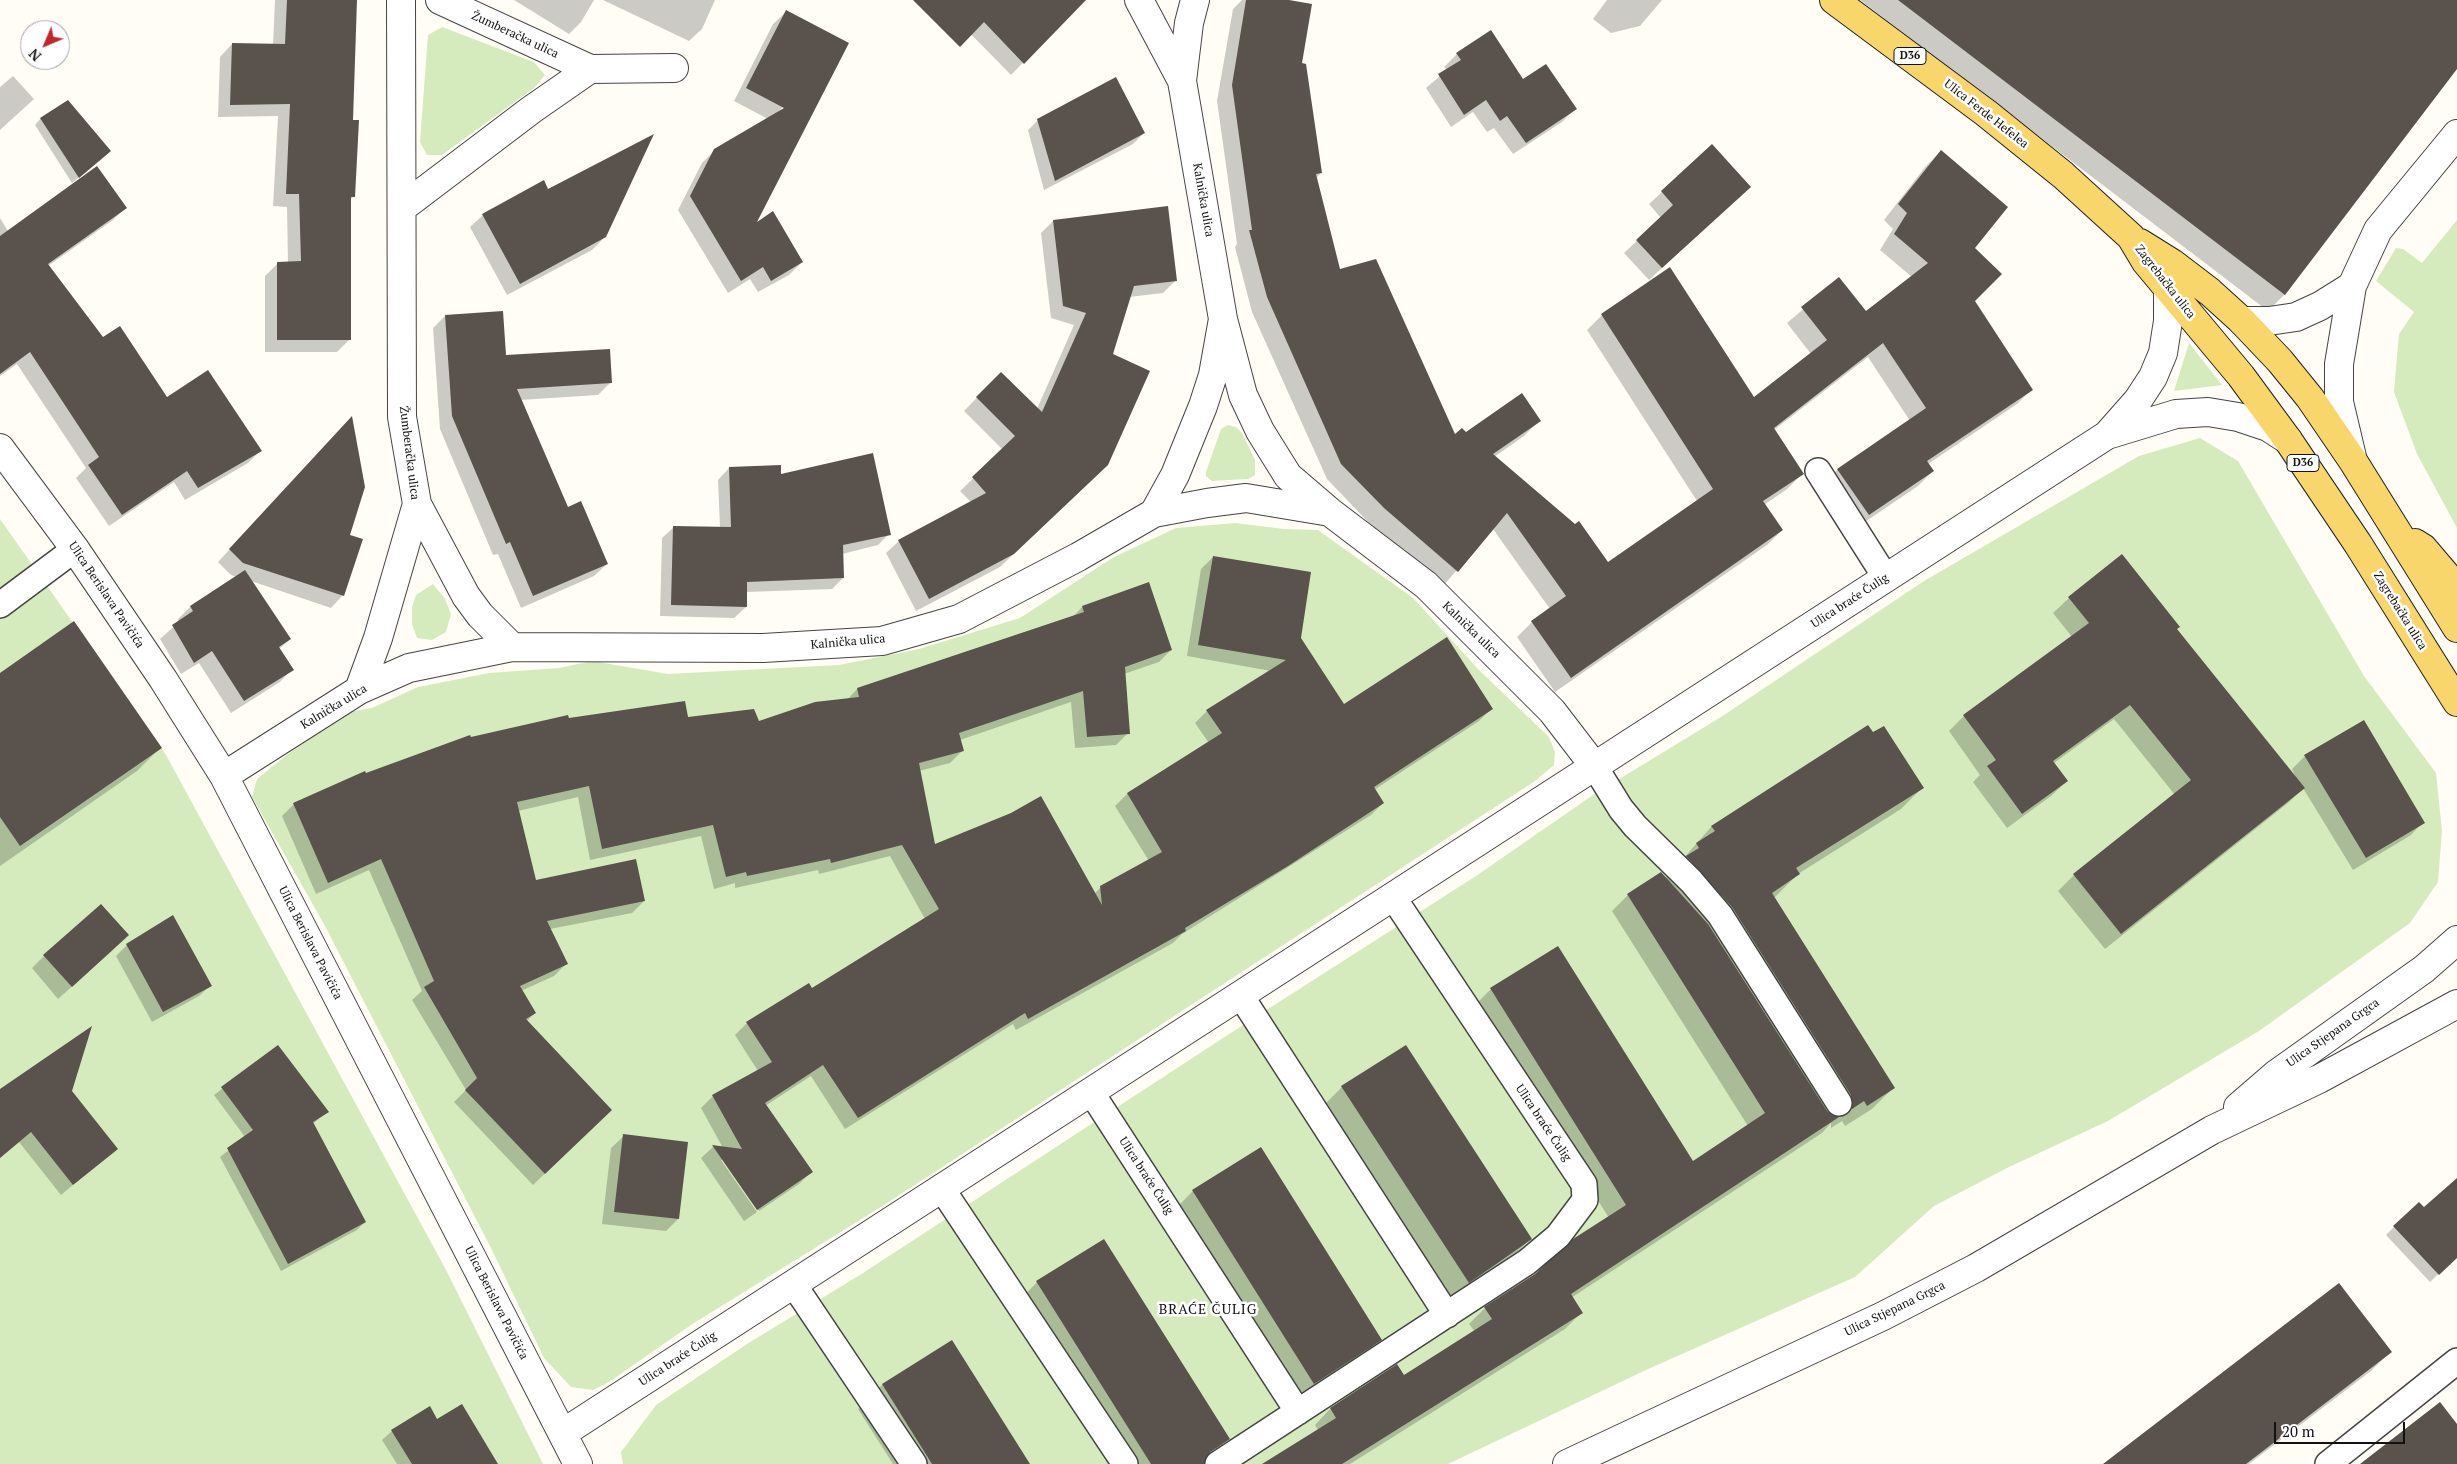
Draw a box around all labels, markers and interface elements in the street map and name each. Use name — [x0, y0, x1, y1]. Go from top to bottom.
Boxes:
street label: Žumberačka ulica — [469, 9, 561, 61]
north arrow — [20, 20, 70, 70]
text: N — [24, 45, 45, 66]
road number: D36 — [1894, 48, 1926, 64]
street label: Ulica Ferde Hefelea — [1941, 77, 2031, 151]
street label: Kalnička ulica — [1189, 162, 1217, 238]
street label: Zagrebačka ulica — [2132, 242, 2198, 322]
street label: Žumberačka ulica — [396, 405, 422, 501]
road number: D36 — [2287, 454, 2319, 472]
street label: Ulica Berislava Pavičića — [65, 539, 147, 651]
street label: Zagrebačka ulica — [2370, 569, 2430, 653]
street label: Ulica braće Čulig — [1809, 571, 1891, 631]
street label: Kalnička ulica — [1439, 599, 1503, 661]
street label: Kalnička ulica — [810, 632, 886, 652]
street label: Kalnička ulica — [298, 682, 370, 732]
street label: Ulica Berislava Pavičića — [275, 884, 345, 1002]
street label: Ulica Stjepana Grgca — [2284, 996, 2382, 1070]
street label: Ulica braće Čulig — [1512, 1082, 1574, 1164]
street label: Ulica braće Čulig — [1116, 1135, 1176, 1217]
street label: Ulica Berislava Pavičića — [461, 1244, 531, 1362]
street label: Ulica Stjepana Grgca — [1842, 1278, 1948, 1340]
district label: BRAĆE ČULIG — [1157, 1302, 1259, 1318]
street label: Ulica braće Čulig — [637, 1329, 719, 1389]
scale bar — [2277, 1412, 2408, 1444]
text: 20 m — [2282, 1421, 2315, 1441]

